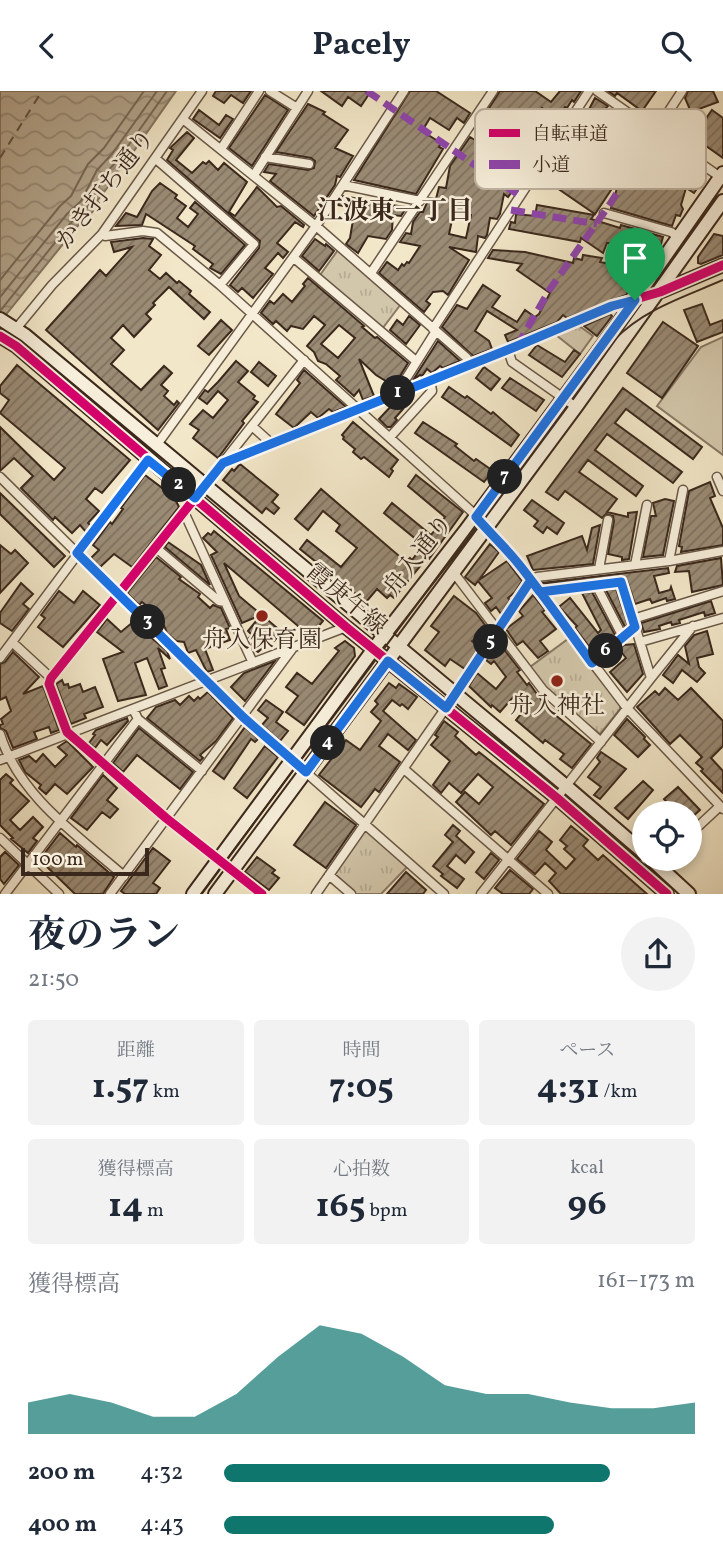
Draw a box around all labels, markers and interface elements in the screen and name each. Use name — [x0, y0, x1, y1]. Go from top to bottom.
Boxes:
text: Pacely — [312, 24, 411, 68]
icon: back — [28, 27, 66, 65]
icon: search — [657, 27, 695, 65]
legend — [475, 109, 706, 189]
text: 自転車道 — [532, 122, 608, 148]
street label: かき打ち通り — [48, 123, 164, 257]
text: 小道 — [532, 153, 570, 179]
district label: 江波東一丁目 — [317, 194, 473, 230]
pin — [605, 228, 665, 300]
icon: arrive — [616, 239, 654, 277]
pin: 1 — [380, 375, 416, 411]
text: 1 — [394, 379, 401, 405]
pin: 7 — [488, 459, 522, 495]
text: 7 — [500, 463, 509, 489]
pin: 2 — [162, 467, 196, 503]
text: 2 — [174, 471, 183, 497]
street label: 舟入通り — [376, 508, 462, 604]
street label: 霞庚午線 — [298, 556, 394, 644]
pin: 3 — [130, 605, 166, 639]
text: 3 — [143, 608, 152, 634]
marker: 舟入保育園 — [254, 608, 270, 624]
place label: 舟入保育園 — [202, 624, 322, 658]
pin: 5 — [474, 625, 508, 659]
text: 5 — [486, 628, 495, 654]
pin: 6 — [588, 633, 624, 669]
text: 6 — [600, 637, 611, 663]
marker: 舟入神社 — [549, 673, 565, 689]
place label: 舟入神社 — [509, 690, 605, 724]
pin: 4 — [310, 725, 346, 761]
text: 4 — [322, 729, 333, 755]
map controls — [632, 801, 702, 871]
button: locate — [632, 801, 702, 871]
scale bar — [21, 845, 149, 877]
text: 100 m — [32, 847, 83, 873]
text: 夜のラン — [28, 911, 180, 964]
button: share — [621, 917, 695, 991]
text: 21:50 — [28, 964, 79, 996]
text: 距離 — [117, 1038, 155, 1064]
text: 時間 — [342, 1038, 381, 1064]
text: ペース — [559, 1038, 615, 1064]
text: 1.57 — [92, 1064, 149, 1112]
text: 7:05 — [329, 1064, 394, 1112]
text: 4:31 — [537, 1064, 600, 1112]
text: km — [149, 1079, 180, 1105]
text: /km — [600, 1079, 638, 1105]
text: kcal — [570, 1155, 604, 1181]
text: 獲得標高 — [98, 1157, 174, 1183]
text: 心拍数 — [333, 1157, 390, 1183]
text: 96 — [568, 1181, 607, 1229]
text: 14 — [108, 1183, 143, 1231]
text: 165 — [315, 1183, 366, 1231]
text: m — [143, 1198, 164, 1224]
text: bpm — [366, 1198, 408, 1224]
text: 161–173 m — [597, 1265, 695, 1297]
text: 獲得標高 — [28, 1269, 120, 1301]
text: 200 m — [28, 1457, 95, 1489]
text: 4:32 — [140, 1457, 183, 1489]
text: 400 m — [28, 1509, 97, 1541]
text: 4:43 — [140, 1509, 184, 1541]

